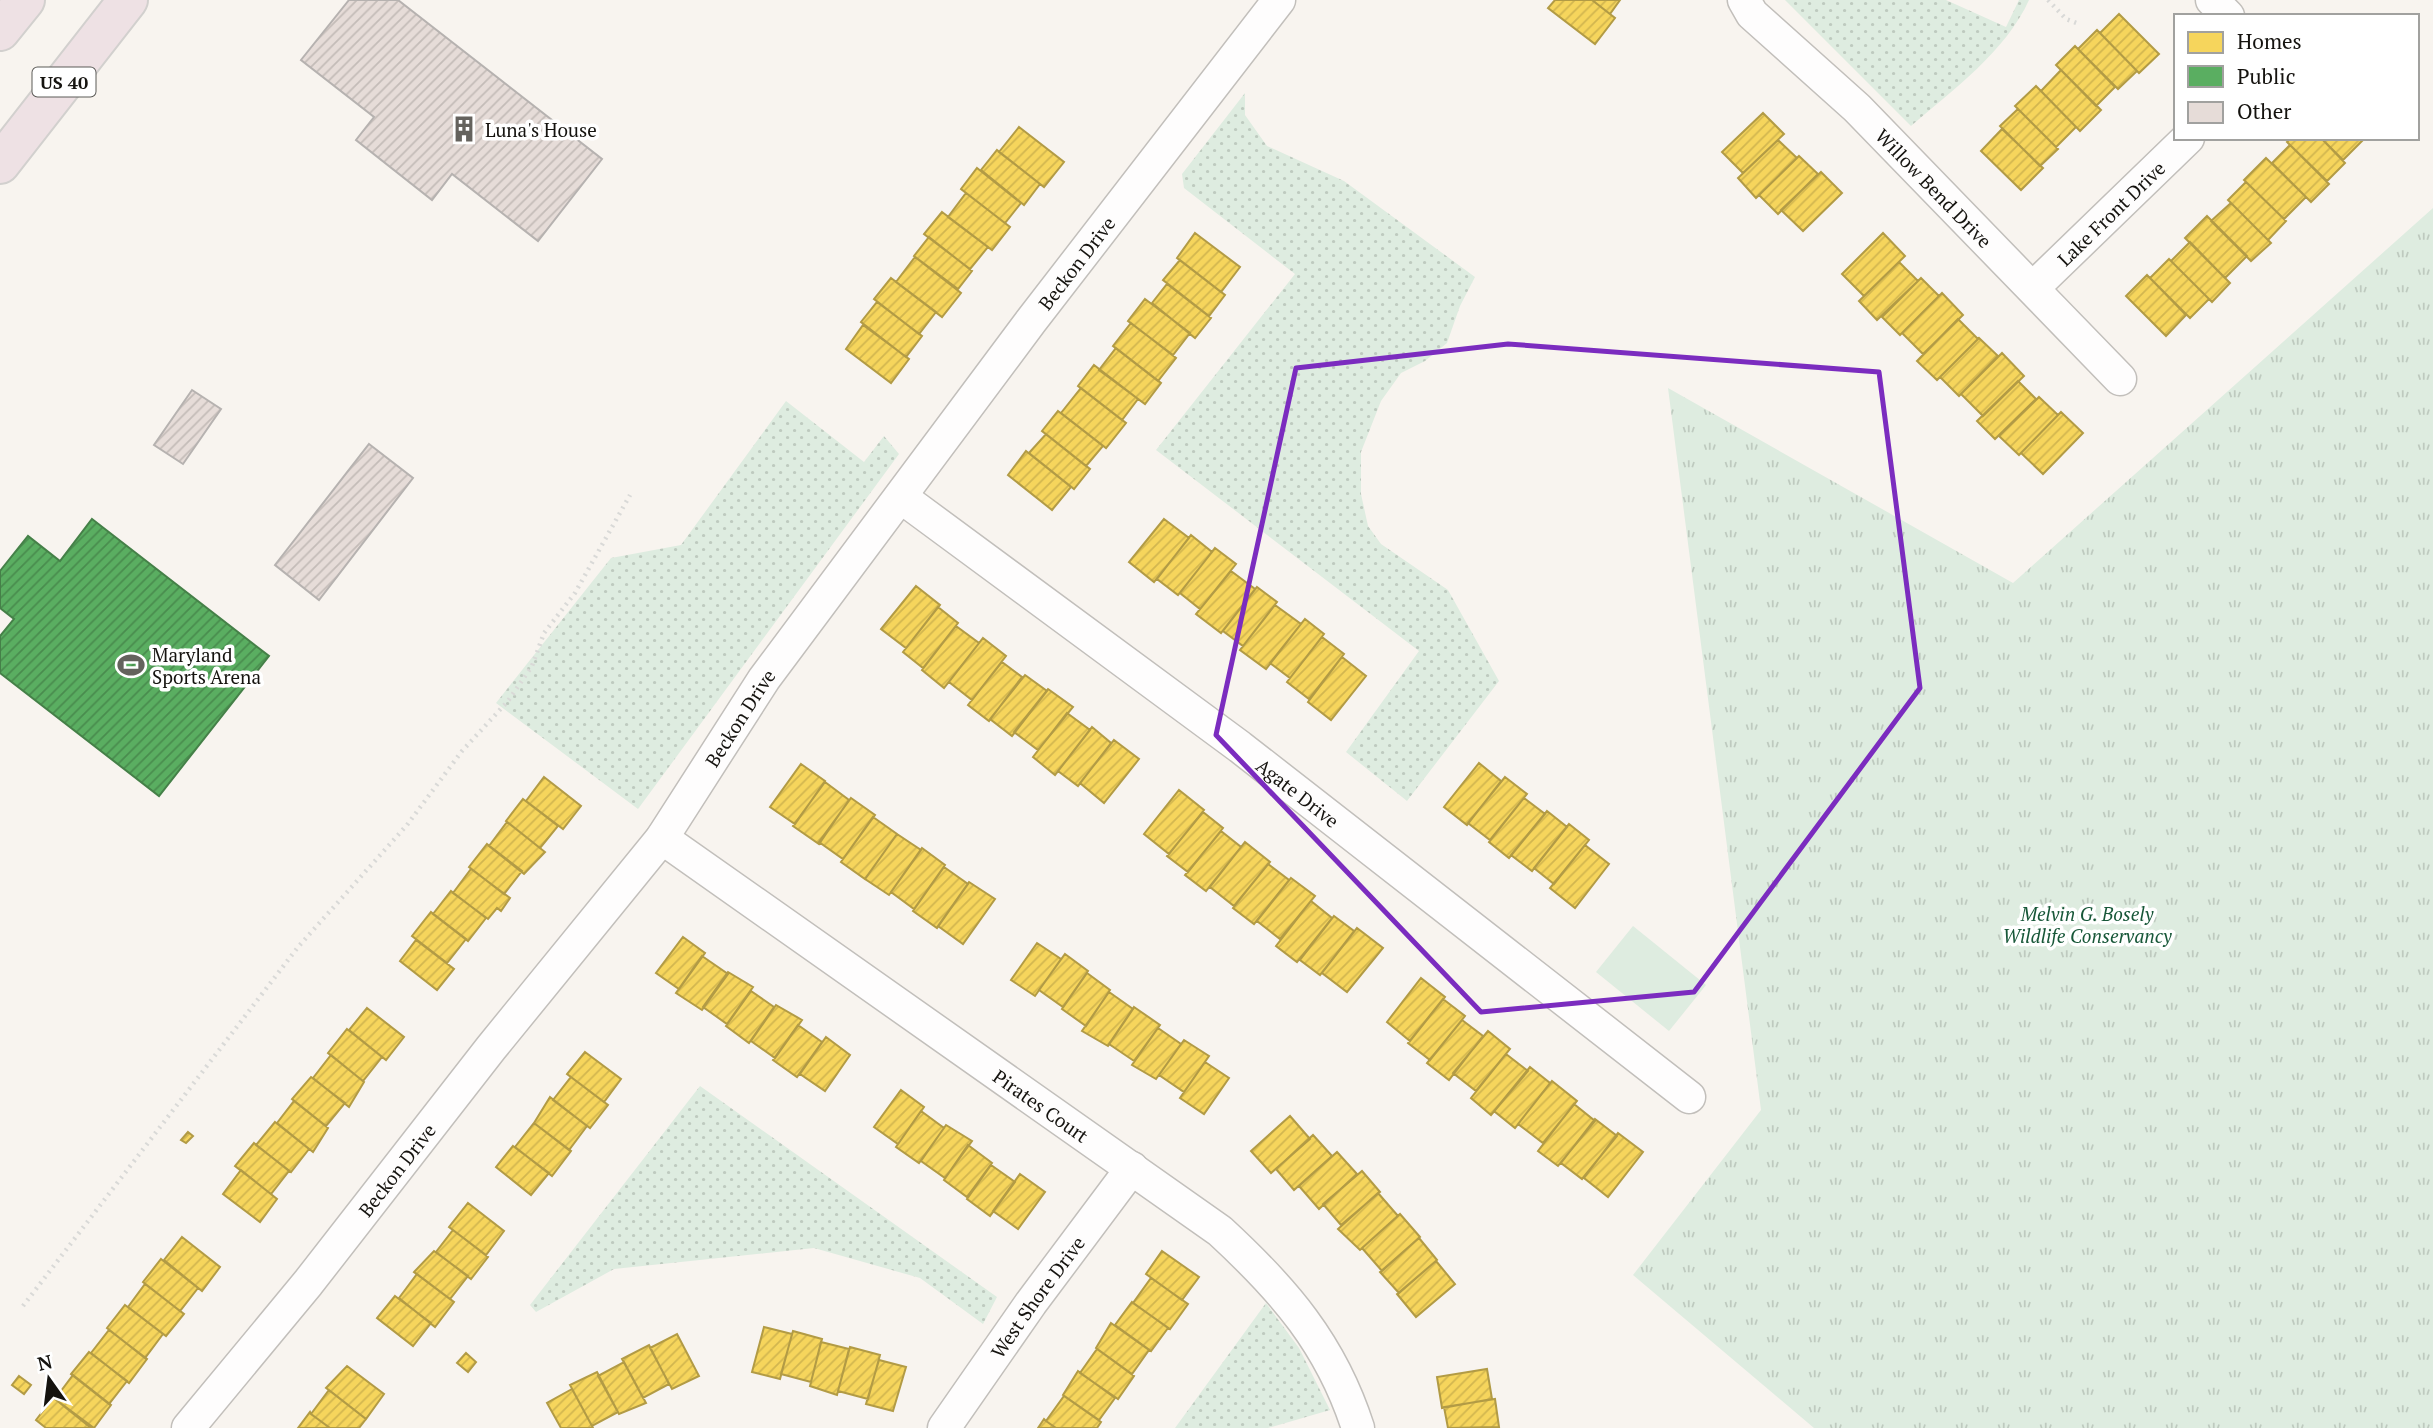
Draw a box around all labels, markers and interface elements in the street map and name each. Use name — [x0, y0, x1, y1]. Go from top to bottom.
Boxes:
legend — [2174, 14, 2419, 140]
text: Homes — [2237, 27, 2302, 55]
text: Public — [2237, 62, 2295, 90]
road number: US 40 — [32, 68, 96, 96]
text: Other — [2237, 97, 2291, 125]
building icon: Luna's House — [449, 114, 479, 144]
place label: Luna's House — [485, 117, 597, 142]
street label: Willow Bend Drive — [1871, 123, 1998, 253]
street label: Lake Front Drive — [2052, 155, 2170, 271]
street label: Beckon Drive — [1032, 211, 1120, 314]
place label: Maryland Sports Arena — [152, 642, 261, 689]
sports icon: Maryland Sports Arena — [116, 650, 146, 680]
street label: Beckon Drive — [699, 664, 780, 771]
street label: Agate Drive — [1252, 752, 1345, 833]
park label: Melvin G. Bosely Wildlife Conservancy — [2002, 901, 2173, 948]
street label: Pirates Court — [989, 1063, 1094, 1147]
street label: Beckon Drive — [352, 1118, 440, 1221]
street label: West Shore Drive — [984, 1231, 1090, 1362]
north arrow — [14, 1344, 84, 1414]
text: N — [35, 1348, 55, 1376]

